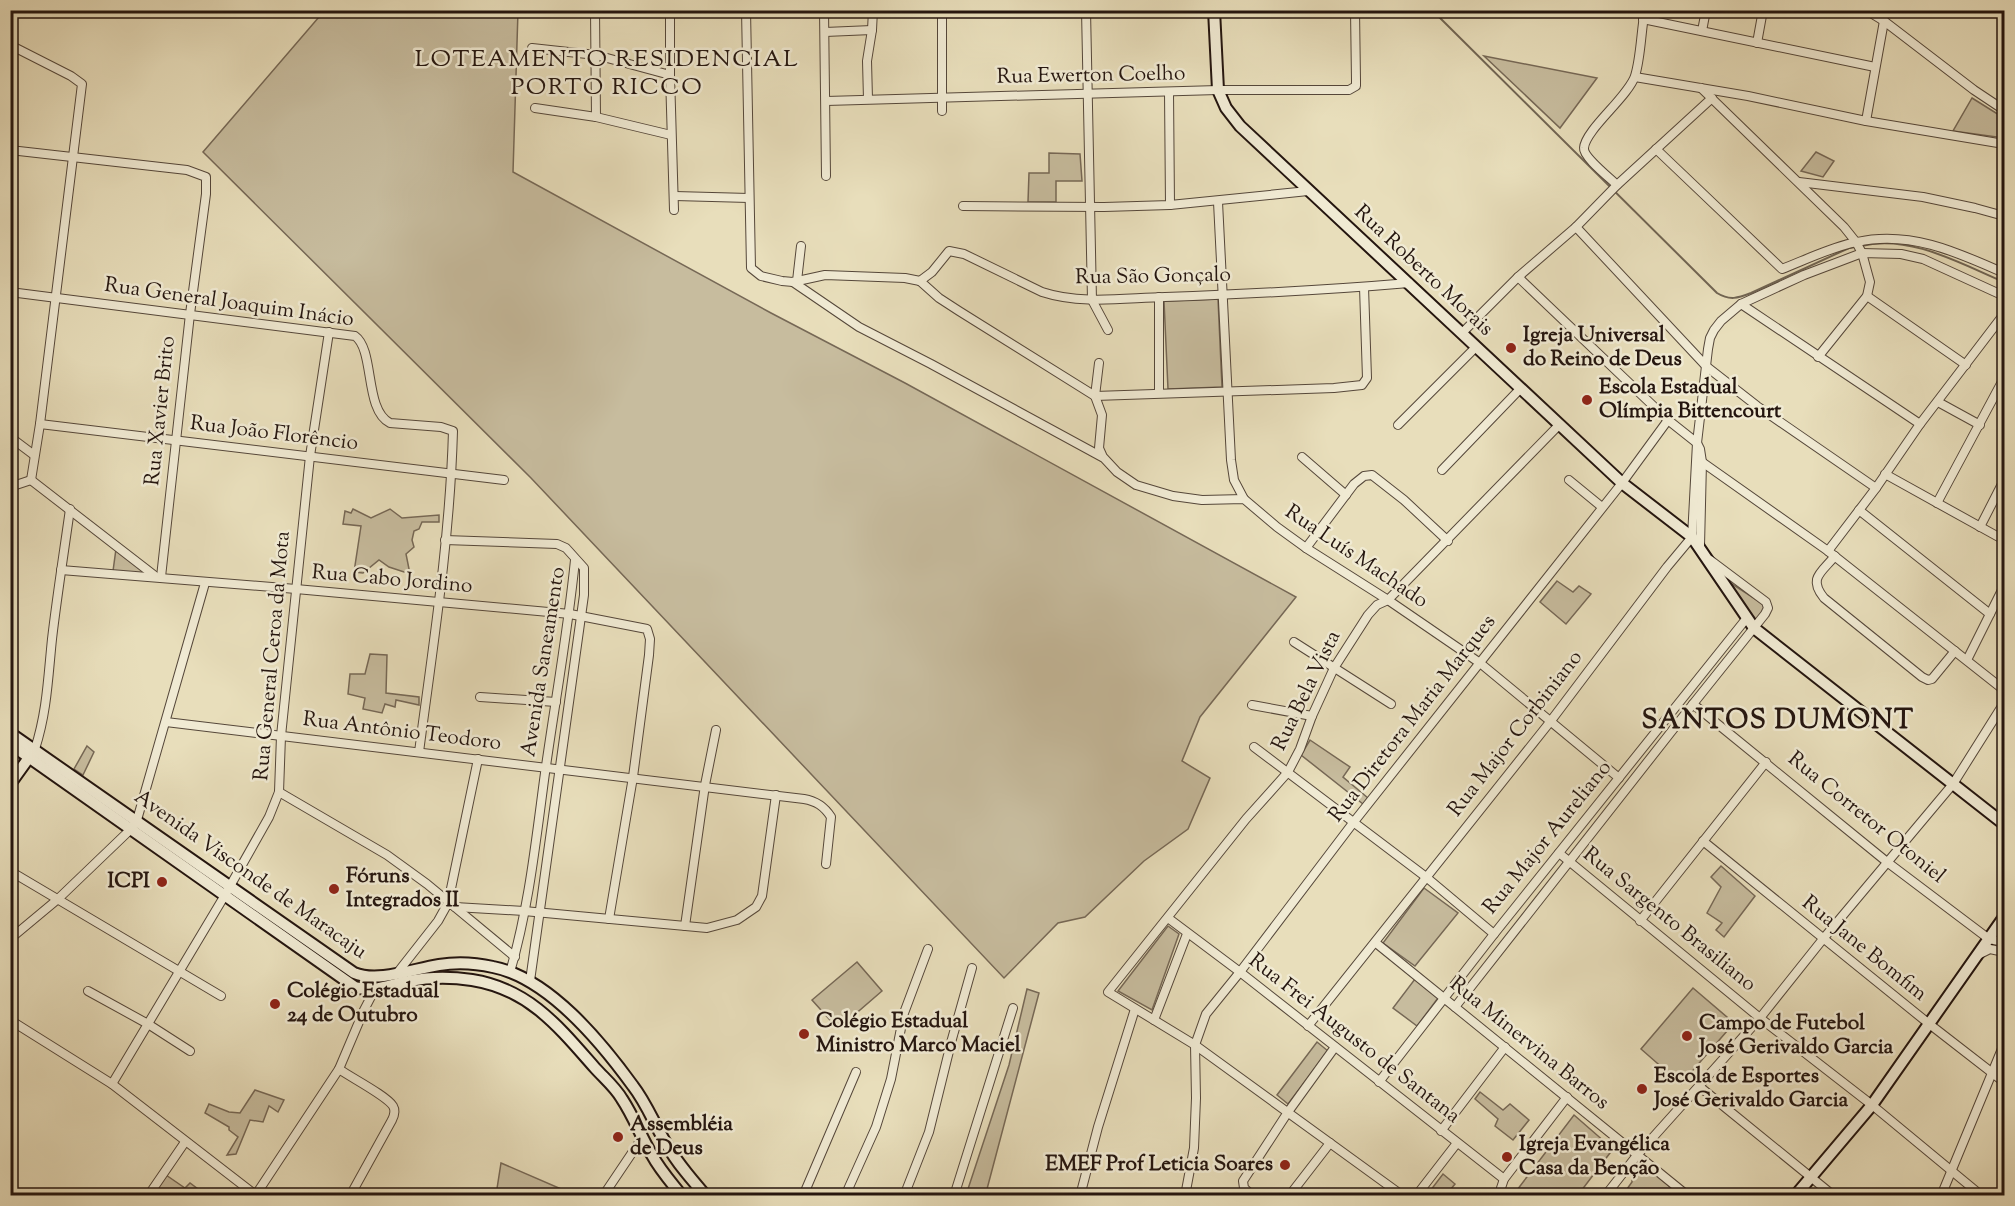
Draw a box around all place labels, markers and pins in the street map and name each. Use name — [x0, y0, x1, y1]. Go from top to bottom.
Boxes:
place label: Igreja Universal do Reino de Deus — [1523, 321, 1682, 375]
marker: Igreja Universal do Reino de Deus — [1504, 341, 1518, 355]
place label: Escola Estadual Olímpia Bittencourt — [1599, 373, 1782, 427]
marker: Escola Estadual Olímpia Bittencourt — [1580, 393, 1594, 407]
place label: Fóruns Integrados II — [346, 862, 459, 916]
place label: ICPI — [107, 867, 150, 897]
marker: ICPI — [155, 875, 169, 889]
marker: Fóruns Integrados II — [327, 882, 341, 896]
place label: Colégio Estadual 24 de Outubro — [287, 977, 439, 1031]
marker: Colégio Estadual 24 de Outubro — [268, 997, 282, 1011]
place label: Colégio Estadual Ministro Marco Maciel — [816, 1007, 1021, 1061]
place label: Campo de Futebol José Gerivaldo Garcia — [1697, 1009, 1894, 1063]
marker: Colégio Estadual Ministro Marco Maciel — [797, 1027, 811, 1041]
marker: Campo de Futebol José Gerivaldo Garcia — [1680, 1029, 1694, 1043]
place label: Escola de Esportes José Gerivaldo Garcia — [1652, 1062, 1849, 1116]
marker: Escola de Esportes José Gerivaldo Garcia — [1635, 1082, 1649, 1096]
place label: Assembléia de Deus — [630, 1110, 733, 1164]
marker: Assembléia de Deus — [611, 1130, 625, 1144]
place label: Igreja Evangélica Casa da Benção — [1519, 1130, 1670, 1184]
place label: EMEF Prof Leticia Soares — [1045, 1150, 1273, 1180]
marker: Igreja Evangélica Casa da Benção — [1500, 1150, 1514, 1164]
marker: EMEF Prof Leticia Soares — [1278, 1158, 1292, 1172]

